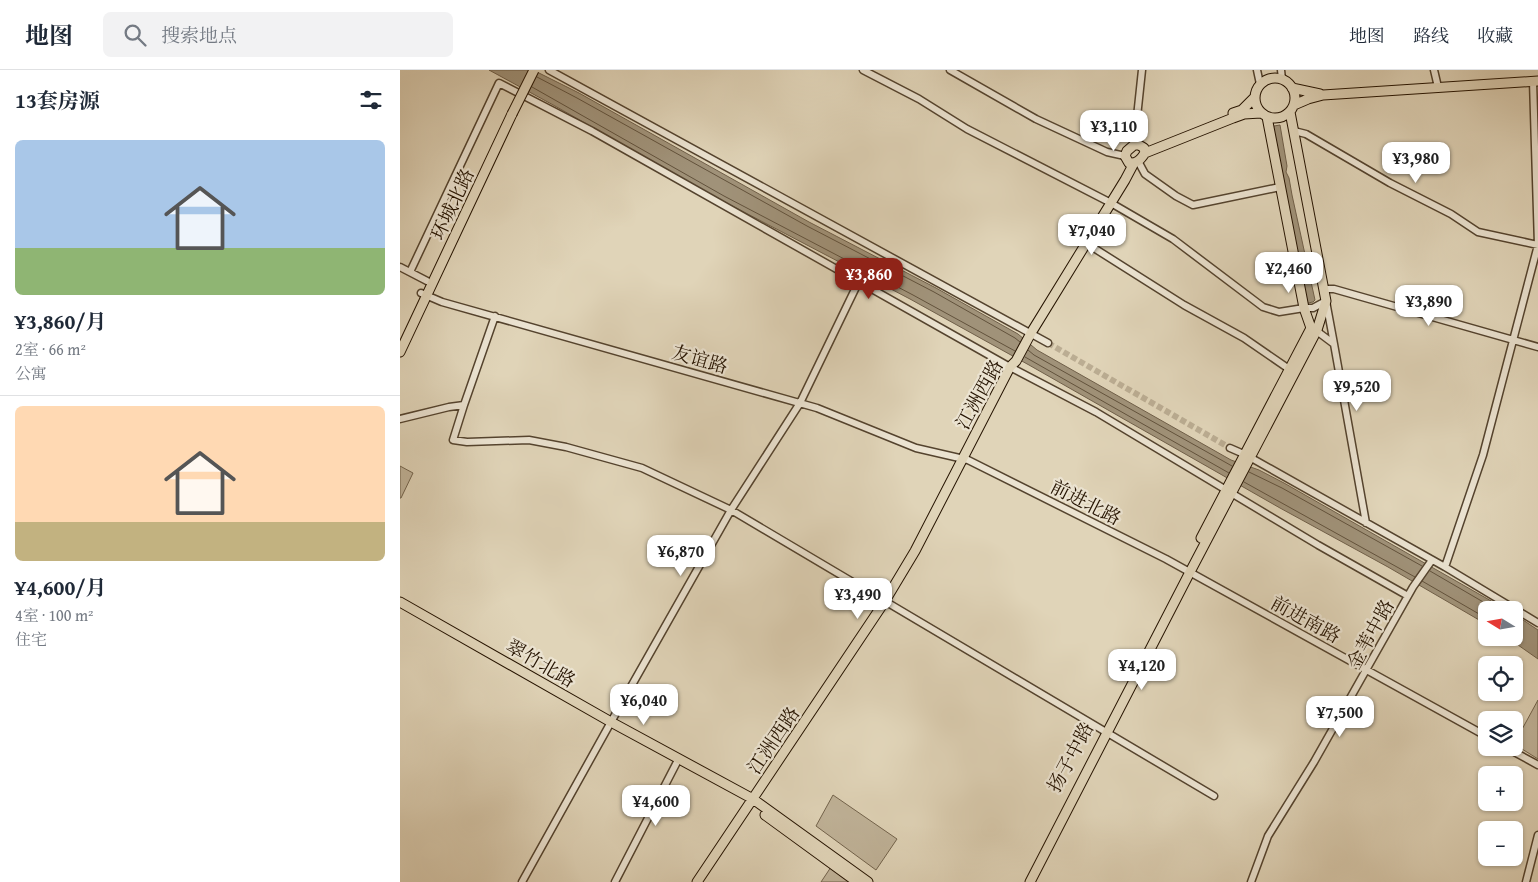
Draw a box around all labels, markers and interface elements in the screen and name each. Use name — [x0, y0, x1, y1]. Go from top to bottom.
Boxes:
search box — [103, 12, 453, 57]
text: 地图 — [25, 18, 73, 53]
icon: search — [121, 21, 149, 49]
text: 搜索地点 — [161, 21, 237, 49]
text: 地图 — [1349, 22, 1385, 49]
text: 路线 — [1413, 22, 1449, 49]
text: 收藏 — [1477, 22, 1513, 49]
text: 13套房源 — [15, 85, 100, 116]
icon: filters — [357, 86, 385, 114]
pin: ¥3,110 — [1073, 109, 1155, 152]
text: ¥3,110 — [1091, 114, 1137, 138]
pin: ¥3,980 — [1375, 142, 1457, 184]
text: ¥3,980 — [1393, 146, 1439, 170]
street label: 环城北路 — [423, 164, 481, 244]
icon: home — [155, 173, 245, 263]
pin: ¥7,040 — [1051, 214, 1133, 256]
text: ¥7,040 — [1069, 218, 1115, 242]
pin: ¥2,460 — [1248, 252, 1330, 294]
text: ¥2,460 — [1266, 256, 1312, 280]
pin: ¥3,860 — [828, 258, 910, 300]
text: ¥3,860 — [846, 262, 892, 286]
pin: ¥3,890 — [1388, 284, 1470, 327]
text: ¥3,890 — [1406, 289, 1452, 313]
text: ¥3,860/月 — [15, 306, 106, 337]
text: 2室 · 66 m² — [15, 337, 86, 361]
street label: 友谊路 — [669, 338, 731, 380]
street label: 江洲西路 — [948, 354, 1010, 434]
text: 公寓 — [15, 361, 47, 385]
pin: ¥9,520 — [1316, 370, 1398, 412]
text: ¥9,520 — [1334, 374, 1380, 398]
icon: home — [155, 438, 245, 528]
street label: 前进北路 — [1046, 472, 1126, 532]
pin: ¥6,870 — [640, 534, 722, 577]
text: ¥6,870 — [658, 539, 704, 563]
text: ¥4,600/月 — [15, 572, 106, 603]
pin: ¥3,490 — [817, 578, 899, 620]
text: ¥3,490 — [835, 582, 881, 606]
street label: 前进南路 — [1266, 588, 1346, 650]
street label: 金苇中路 — [1339, 594, 1401, 674]
north arrow — [1478, 601, 1522, 646]
map controls — [1478, 601, 1523, 866]
text: 4室 · 100 m² — [15, 603, 94, 627]
text: 住宅 — [15, 627, 47, 651]
street label: 翠竹北路 — [501, 632, 581, 694]
pin: ¥4,120 — [1101, 648, 1183, 691]
text: ¥4,120 — [1119, 653, 1165, 677]
button: locate — [1478, 656, 1523, 701]
pin: ¥6,040 — [603, 684, 685, 726]
text: ¥6,040 — [621, 688, 667, 712]
pin: ¥7,500 — [1299, 696, 1381, 738]
text: ¥7,500 — [1317, 700, 1363, 724]
street label: 江洲西路 — [740, 701, 806, 779]
button: layers — [1478, 711, 1523, 756]
street label: 扬子中路 — [1040, 717, 1100, 797]
button: + — [1478, 766, 1523, 811]
pin: ¥4,600 — [615, 784, 697, 827]
text: ¥4,600 — [633, 789, 679, 813]
button: − — [1478, 821, 1523, 866]

